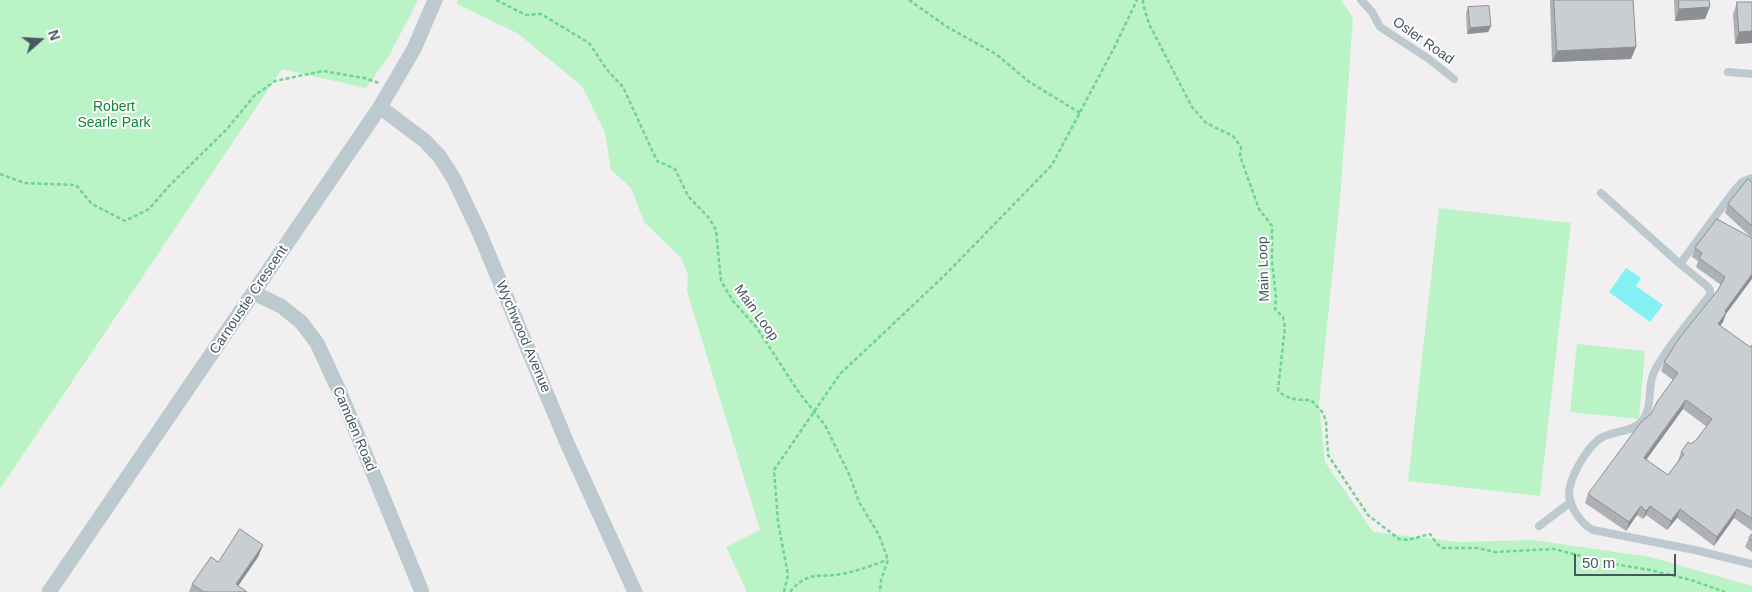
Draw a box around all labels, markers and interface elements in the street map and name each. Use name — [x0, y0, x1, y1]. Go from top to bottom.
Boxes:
street label: Osler Road — [1389, 14, 1457, 68]
north arrow — [15, 15, 65, 65]
text: N — [45, 28, 63, 43]
park label: Robert Searle Park — [77, 99, 151, 132]
street label: Main Loop — [1254, 236, 1274, 302]
street label: Carnoustie Crescent — [206, 242, 292, 358]
street label: Wychwood Avenue — [492, 279, 554, 395]
street label: Main Loop — [730, 282, 782, 344]
street label: Camden Road — [329, 384, 379, 474]
scale bar — [1577, 544, 1680, 576]
text: 50 m — [1582, 554, 1615, 571]

